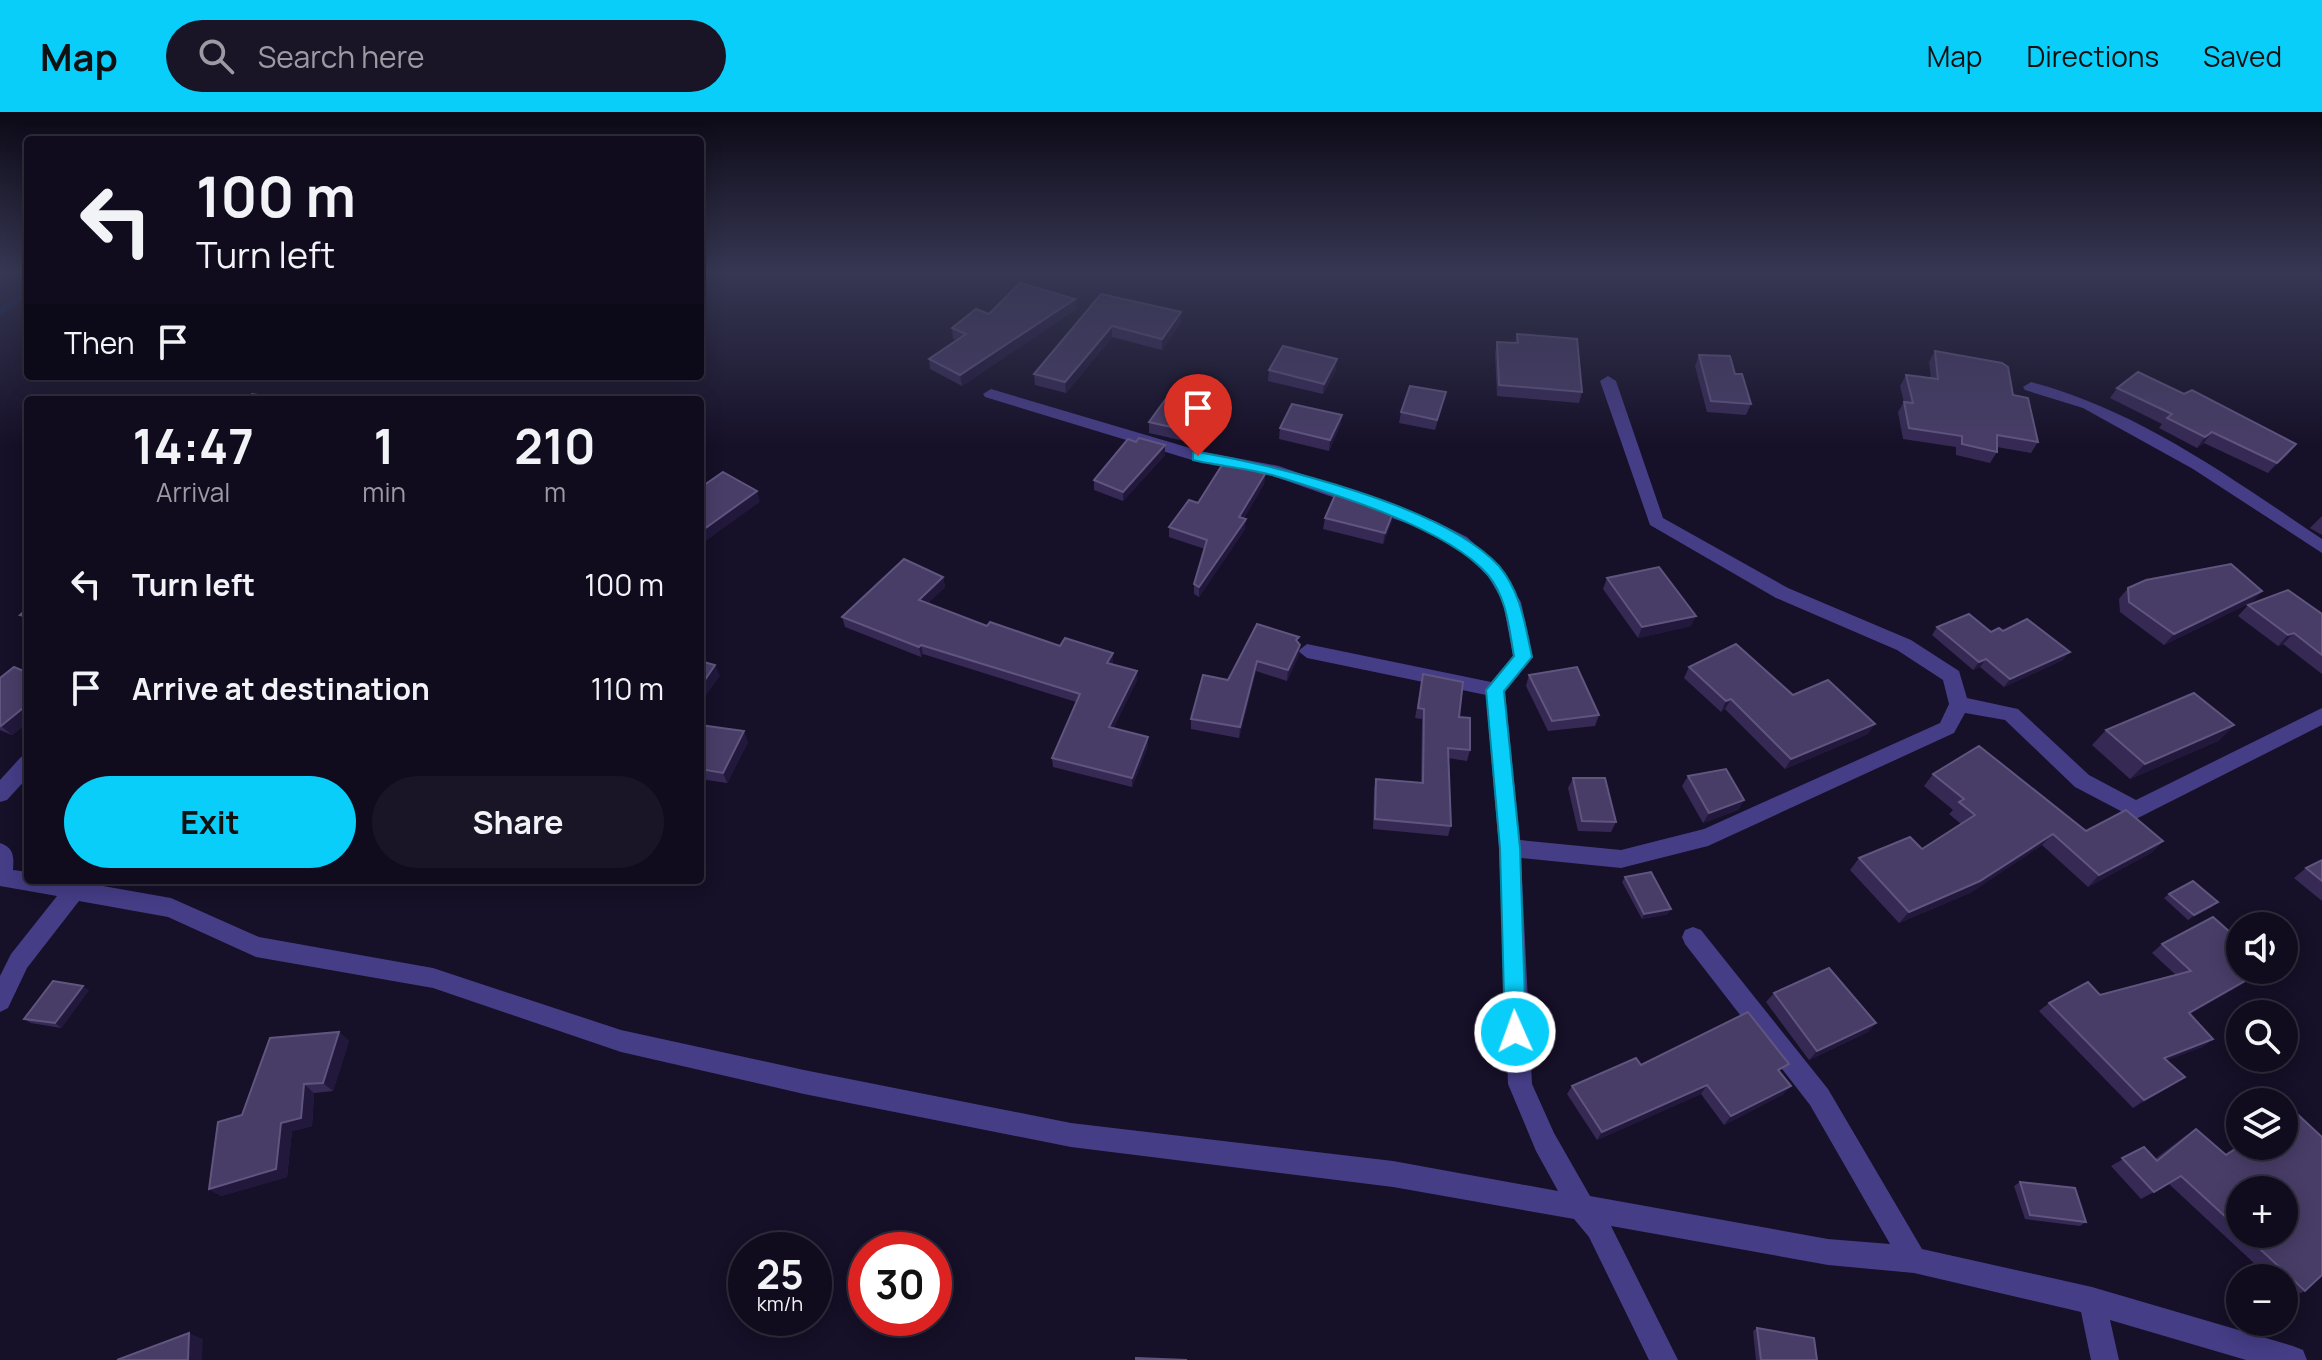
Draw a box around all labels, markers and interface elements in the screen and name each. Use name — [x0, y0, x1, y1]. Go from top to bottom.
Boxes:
search box — [166, 20, 726, 92]
text: Map — [40, 30, 118, 82]
icon: search — [194, 34, 238, 78]
text: Search here — [258, 36, 425, 77]
text: Map — [1927, 37, 1982, 75]
text: Directions — [2026, 37, 2159, 75]
text: Saved — [2203, 37, 2282, 75]
text: 100 m — [196, 157, 356, 234]
icon: left — [64, 168, 168, 272]
text: Turn left — [196, 230, 335, 279]
icon: arrive — [151, 320, 195, 364]
text: Then — [64, 322, 135, 363]
pin — [1164, 374, 1232, 456]
icon: arrive — [1176, 386, 1220, 430]
text: 14:47 — [132, 413, 254, 478]
text: 1 — [374, 413, 395, 478]
text: 210 — [514, 413, 596, 478]
text: Arrival — [156, 474, 230, 510]
text: min — [362, 474, 406, 510]
text: m — [544, 474, 566, 510]
icon: left — [64, 562, 108, 606]
text: Turn left — [132, 564, 255, 605]
text: 100 m — [584, 564, 664, 605]
icon: arrive — [64, 666, 108, 710]
text: Arrive at destination — [132, 668, 430, 709]
text: 110 m — [591, 668, 664, 709]
button: Exit — [64, 776, 356, 868]
button: Share — [372, 776, 664, 868]
map controls — [2226, 912, 2298, 1336]
button: sound — [2226, 912, 2298, 984]
position arrow — [1473, 990, 1557, 1074]
button: search — [2226, 1000, 2298, 1072]
button: layers — [2226, 1088, 2298, 1160]
button: + — [2226, 1176, 2298, 1248]
speed limit sign: 30 — [848, 1232, 952, 1336]
text: 25 — [756, 1246, 804, 1301]
button: − — [2226, 1264, 2298, 1336]
text: km/h — [757, 1290, 803, 1317]

